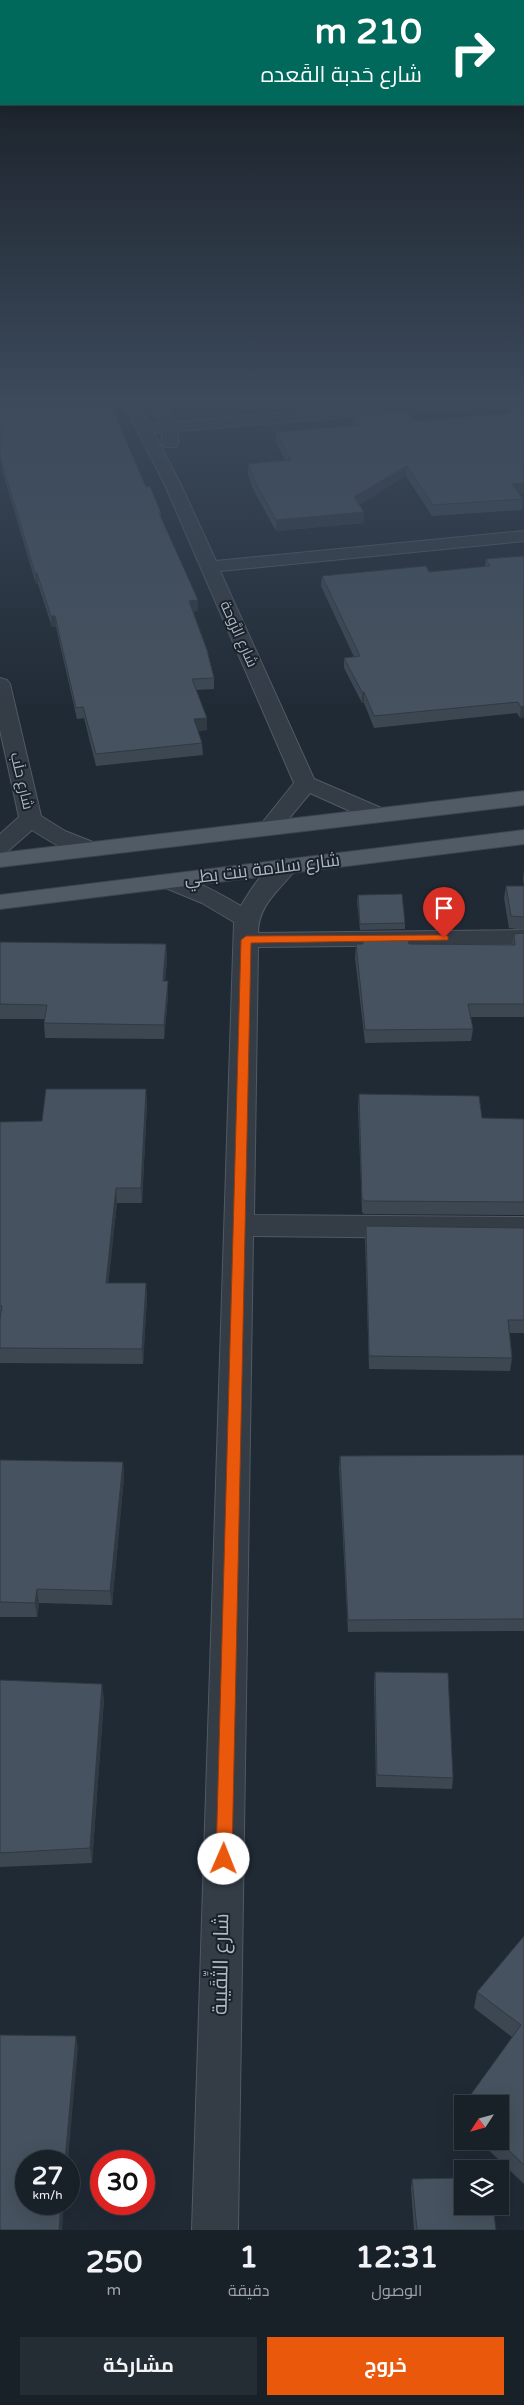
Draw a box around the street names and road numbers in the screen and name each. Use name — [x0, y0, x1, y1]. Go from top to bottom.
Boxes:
street label: شارع الرَّوحة — [215, 598, 262, 671]
street label: شارع حلَب — [5, 751, 37, 812]
street label: شارع سلامة بنت بطي — [183, 849, 342, 892]
street label: شارع الثِّقَيبة — [202, 1913, 235, 2015]

